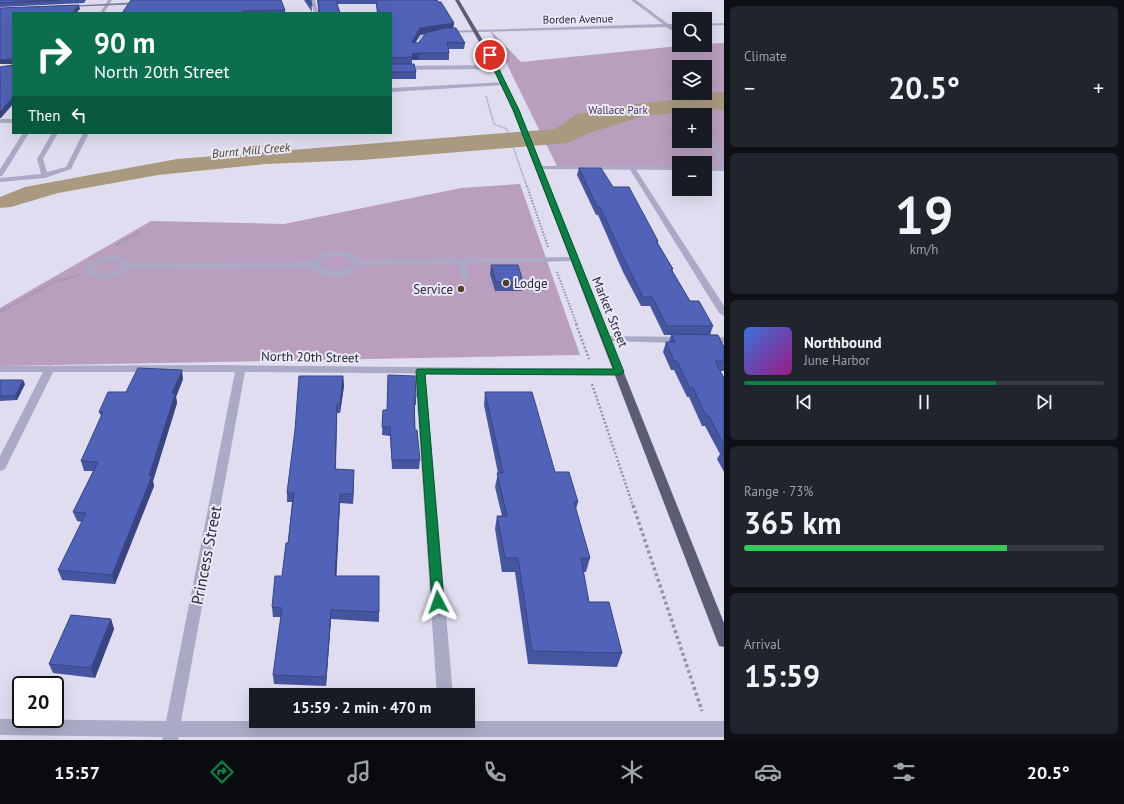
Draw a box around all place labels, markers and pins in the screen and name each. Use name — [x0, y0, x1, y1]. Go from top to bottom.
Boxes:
pin — [473, 38, 507, 72]
place label: Lodge — [514, 275, 548, 292]
marker: Lodge — [501, 278, 511, 288]
place label: Service — [413, 281, 453, 298]
marker: Service — [456, 284, 466, 294]

